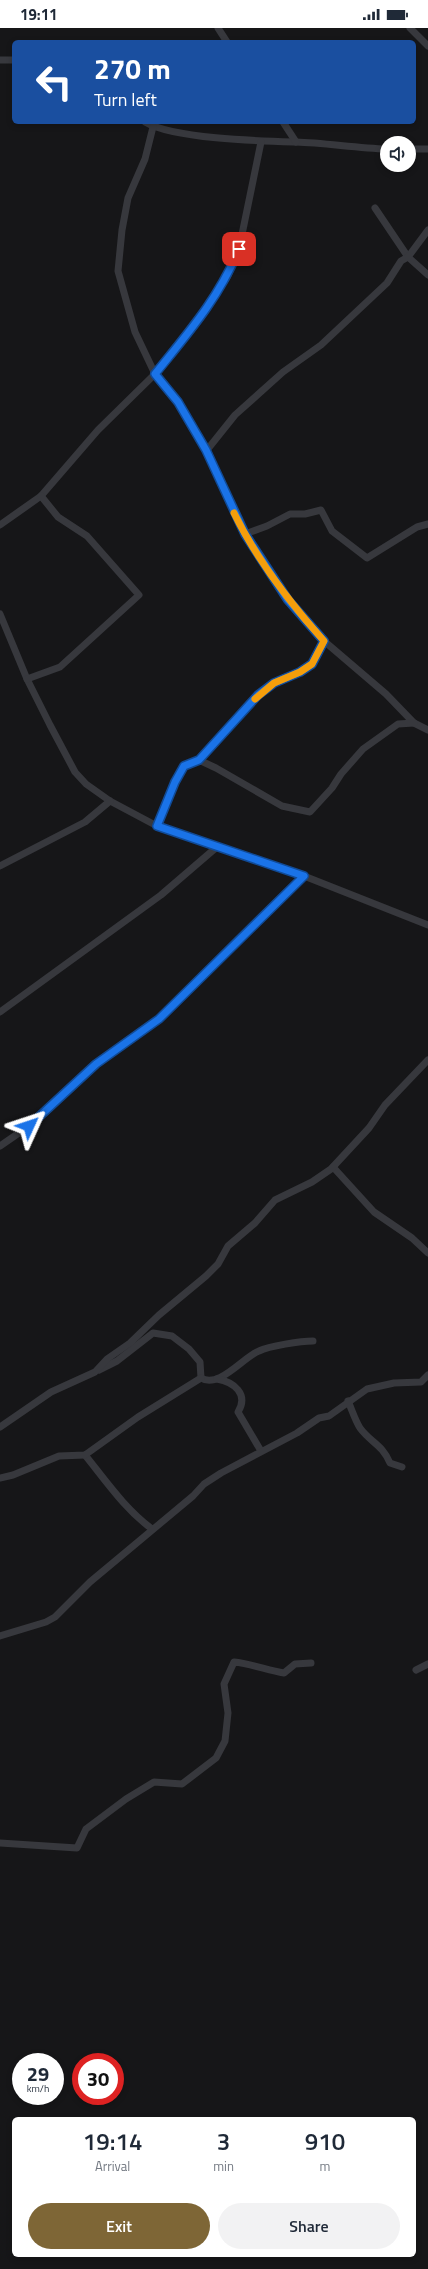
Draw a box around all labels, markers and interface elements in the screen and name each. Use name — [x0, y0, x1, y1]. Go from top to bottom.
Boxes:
text: 19:11 — [20, 3, 57, 26]
text: 270 m — [94, 47, 171, 90]
icon: left — [28, 56, 80, 108]
text: Turn left — [94, 86, 157, 113]
map controls — [380, 136, 416, 172]
button: sound — [380, 136, 416, 172]
pin — [222, 232, 256, 266]
icon: arrive — [228, 238, 250, 260]
position arrow — [8, 1105, 50, 1147]
speed limit sign: 30 — [72, 2053, 124, 2105]
text: 29 — [27, 2058, 49, 2089]
text: km/h — [27, 2081, 49, 2096]
text: 19:14 — [83, 2123, 142, 2159]
text: 3 — [217, 2123, 230, 2159]
text: 910 — [305, 2123, 345, 2159]
text: Arrival — [95, 2156, 130, 2176]
text: min — [213, 2156, 234, 2176]
text: m — [320, 2156, 330, 2176]
button: Exit — [28, 2203, 210, 2249]
button: Share — [218, 2203, 400, 2249]

